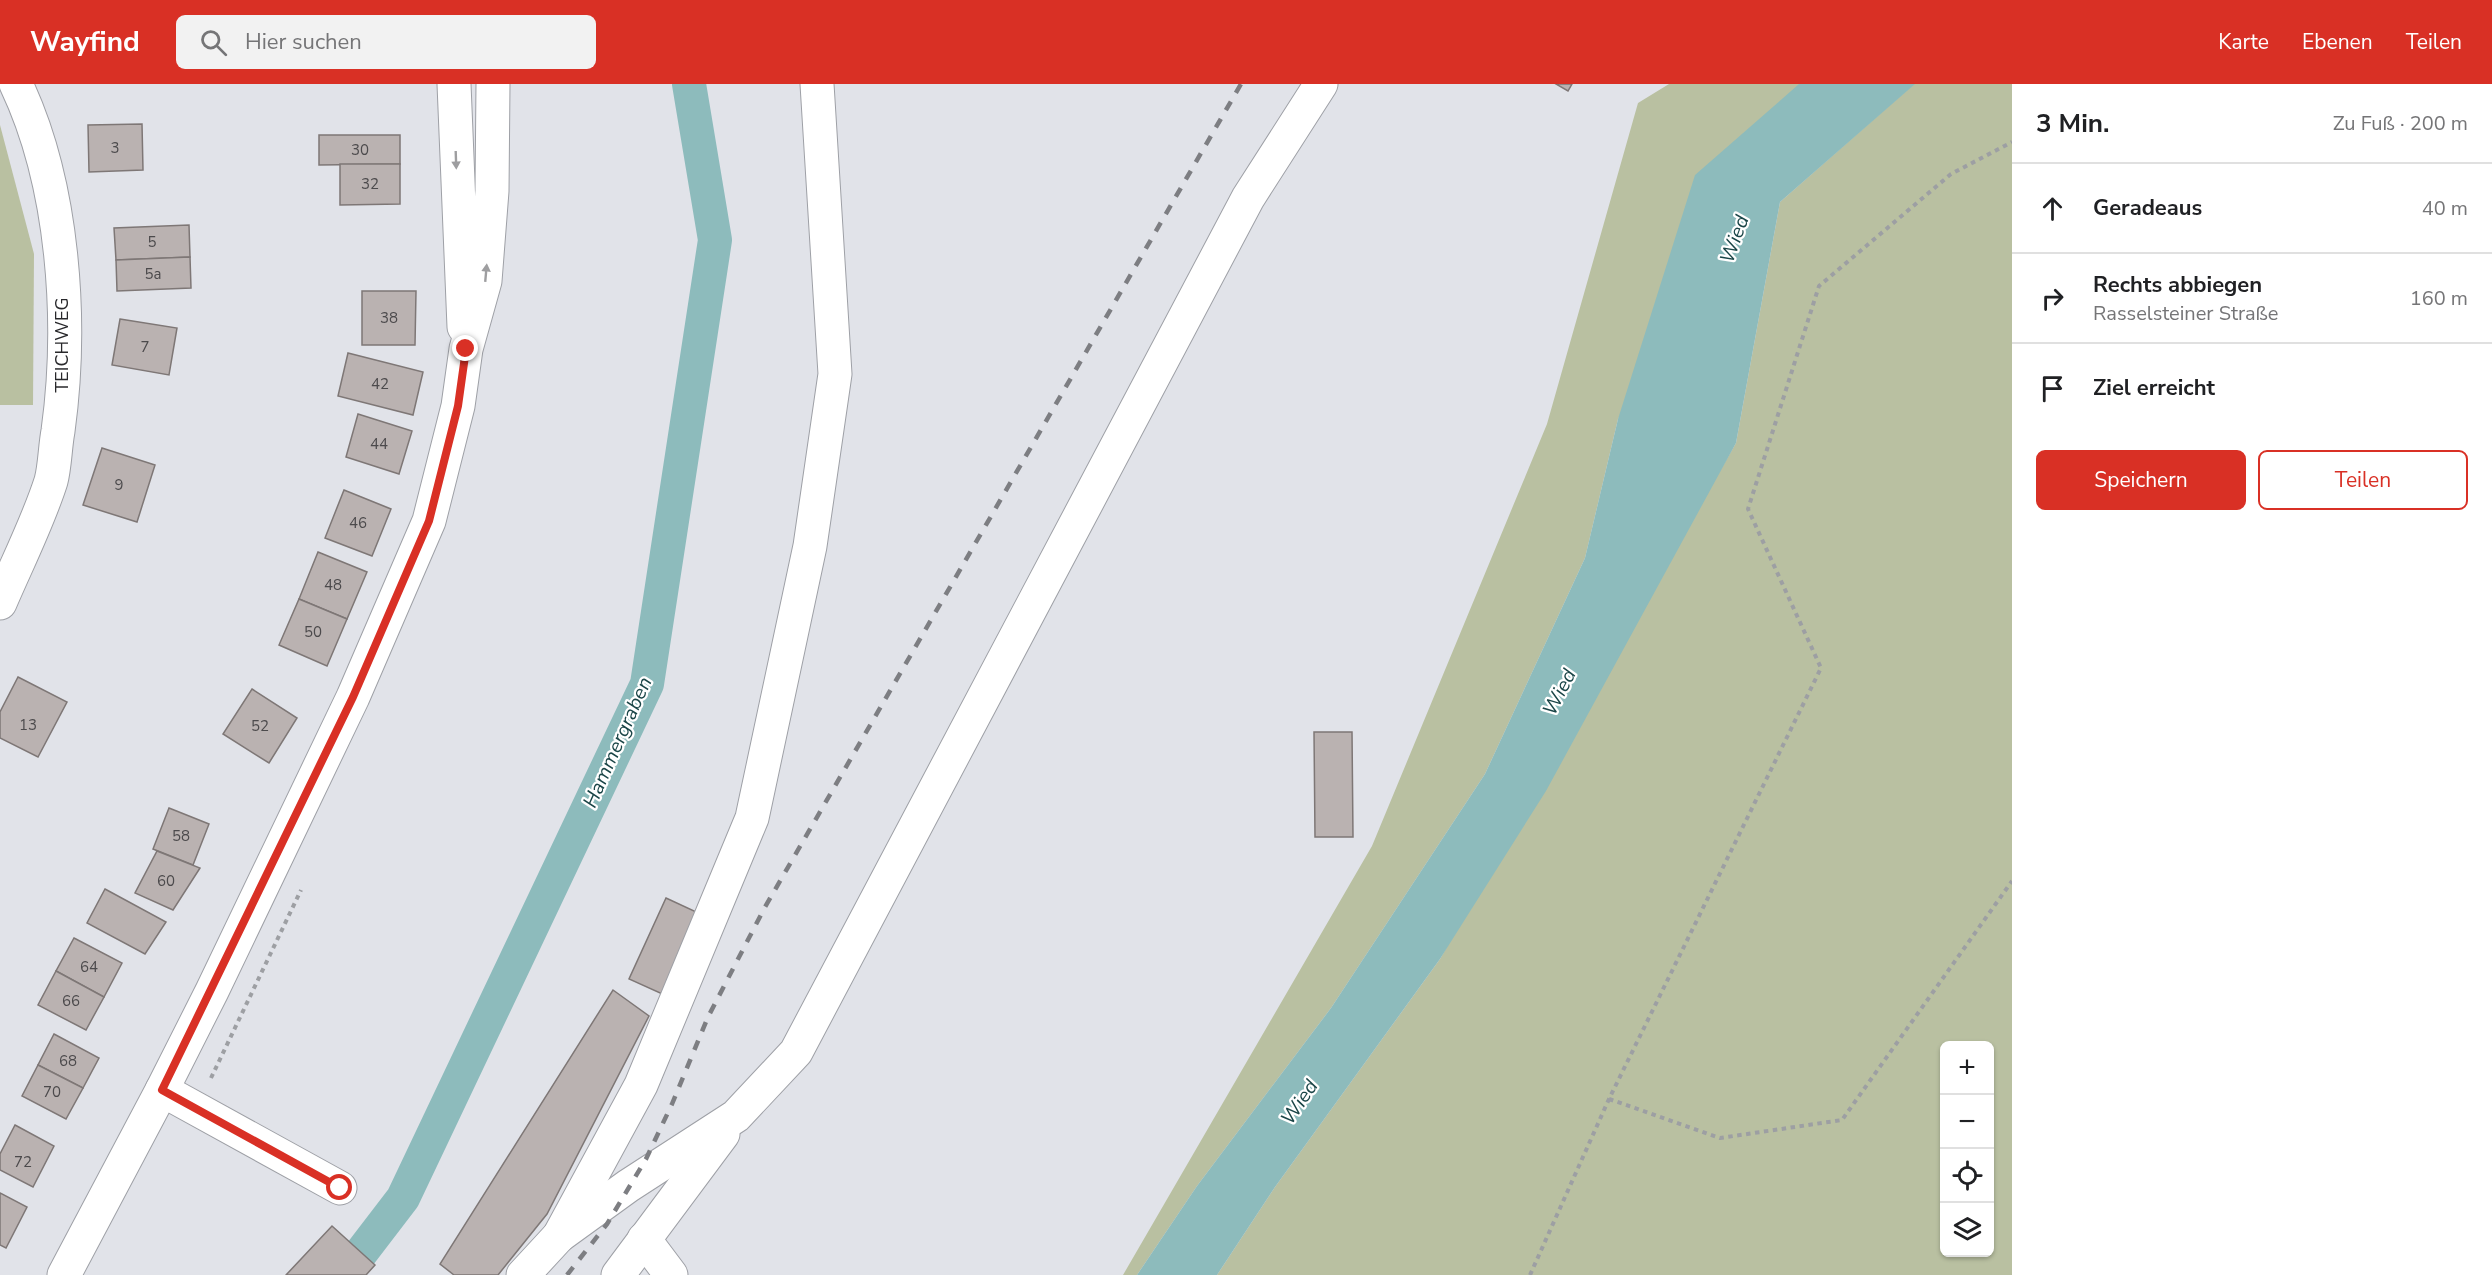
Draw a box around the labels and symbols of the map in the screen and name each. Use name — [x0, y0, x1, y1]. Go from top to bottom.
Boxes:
house number: 3 — [110, 138, 120, 158]
house number: 30 — [351, 140, 369, 160]
one-way arrow — [452, 151, 461, 170]
house number: 32 — [361, 174, 379, 194]
water label: Wied — [1713, 211, 1756, 267]
house number: 5 — [147, 232, 157, 252]
one-way arrow — [481, 263, 491, 282]
house number: 5a — [145, 264, 161, 284]
street label: TEICHWEG — [50, 297, 74, 393]
house number: 38 — [380, 308, 398, 328]
route end — [452, 335, 478, 361]
house number: 7 — [140, 337, 150, 357]
house number: 42 — [371, 374, 389, 394]
house number: 44 — [370, 434, 388, 454]
house number: 9 — [114, 475, 124, 495]
house number: 46 — [349, 513, 367, 533]
house number: 48 — [324, 575, 342, 595]
house number: 50 — [304, 622, 322, 642]
water label: Wied — [1536, 664, 1583, 720]
water label: Hammergraben — [576, 672, 658, 812]
house number: 13 — [19, 715, 37, 735]
house number: 52 — [251, 716, 269, 736]
house number: 58 — [172, 826, 190, 846]
house number: 60 — [157, 871, 175, 891]
house number: 64 — [80, 957, 98, 977]
house number: 66 — [62, 991, 80, 1011]
house number: 68 — [59, 1051, 77, 1071]
water label: Wied — [1275, 1074, 1324, 1130]
house number: 70 — [43, 1082, 61, 1102]
house number: 72 — [14, 1152, 32, 1172]
route start — [326, 1174, 352, 1200]

